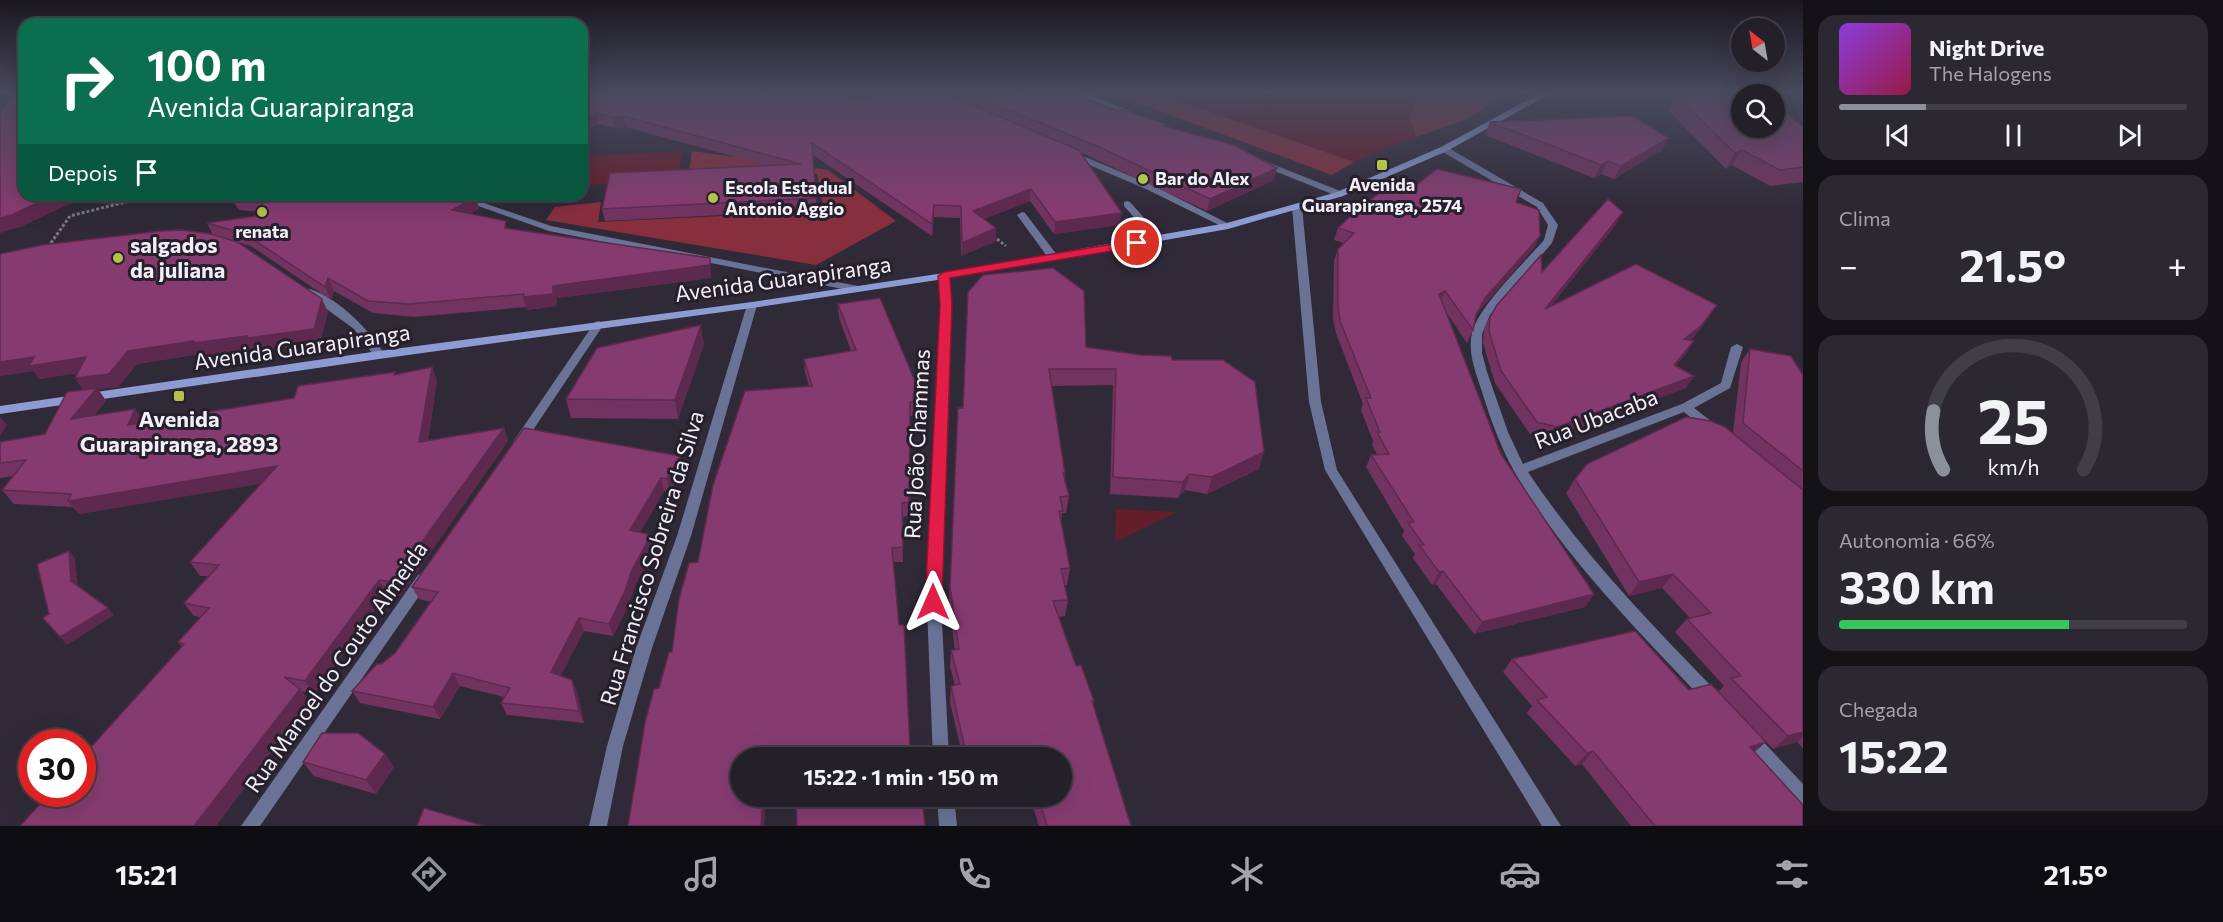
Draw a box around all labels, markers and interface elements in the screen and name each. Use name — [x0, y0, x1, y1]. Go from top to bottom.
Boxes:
north arrow — [1731, 18, 1785, 72]
map controls — [1731, 18, 1785, 138]
text: Night Drive — [1929, 34, 2044, 61]
text: 100 m — [147, 38, 267, 90]
icon: right — [48, 42, 126, 120]
text: The Halogens — [1929, 61, 2052, 85]
button: search — [1731, 84, 1785, 138]
text: Avenida Guarapiranga — [147, 90, 415, 123]
icon: previous — [1881, 119, 1914, 152]
icon: pause — [1997, 119, 2030, 152]
icon: next — [2113, 119, 2146, 152]
icon: arrive — [130, 156, 163, 189]
marker: Avenida Guarapiranga, 2574 — [1375, 158, 1389, 172]
text: Depois — [48, 159, 118, 186]
place label: Bar do Alex — [1155, 167, 1250, 189]
marker: Bar do Alex — [1136, 172, 1150, 186]
place label: Avenida Guarapiranga, 2574 — [1302, 173, 1462, 216]
place label: Escola Estadual Antonio Aggio — [725, 176, 853, 219]
marker: Escola Estadual Antonio Aggio — [706, 191, 720, 205]
marker: renata — [255, 205, 269, 219]
text: Clima — [1839, 206, 1891, 230]
pin — [1111, 217, 1162, 268]
place label: renata — [235, 220, 289, 242]
icon: arrive — [1120, 226, 1153, 259]
place label: salgados da juliana — [130, 231, 225, 283]
text: 21.5° — [1959, 236, 2066, 291]
text: − — [1839, 244, 1858, 285]
text: + — [2168, 244, 2187, 285]
street label: Avenida Guarapiranga — [673, 250, 893, 307]
marker: salgados da juliana — [111, 251, 125, 265]
street label: Avenida Guarapiranga — [192, 318, 412, 375]
street label: Rua João Chammas — [898, 348, 935, 540]
text: 25 — [1977, 381, 2049, 457]
street label: Rua Ubacaba — [1530, 383, 1661, 454]
marker: Avenida Guarapiranga, 2893 — [172, 389, 186, 403]
place label: Avenida Guarapiranga, 2893 — [80, 405, 278, 457]
street label: Rua Francisco Sobreira da Silva — [594, 407, 709, 708]
text: km/h — [1987, 453, 2039, 479]
text: Autonomia · 66% — [1839, 528, 1995, 552]
street label: Rua Manoel do Couto Almeida — [238, 536, 433, 797]
text: 330 km — [1839, 558, 1995, 613]
position arrow — [901, 570, 965, 634]
text: Chegada — [1839, 697, 1918, 721]
text: 15:22 — [1839, 727, 1949, 782]
speed limit sign: 30 — [18, 729, 96, 807]
text: 15:22 · 1 min · 150 m — [803, 763, 999, 790]
icon: directions — [408, 853, 450, 895]
icon: music — [681, 853, 723, 895]
icon: phone — [953, 853, 995, 895]
icon: climate — [1226, 853, 1268, 895]
icon: car — [1499, 853, 1541, 895]
icon: filters — [1771, 853, 1813, 895]
text: 15:21 — [115, 858, 178, 891]
text: 21.5° — [2044, 858, 2108, 891]

